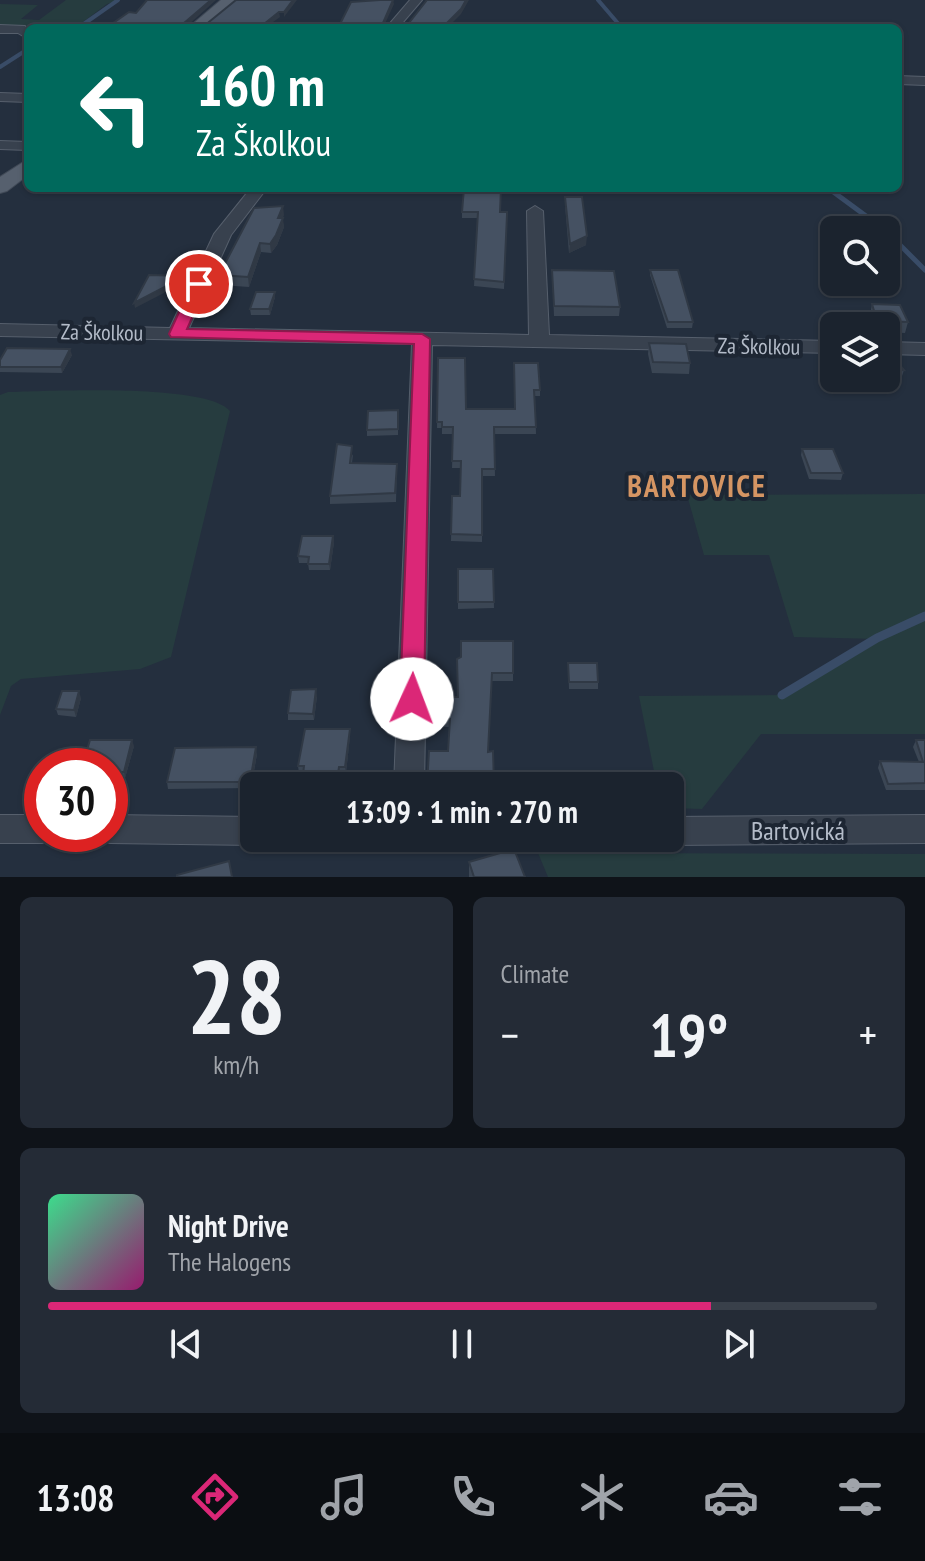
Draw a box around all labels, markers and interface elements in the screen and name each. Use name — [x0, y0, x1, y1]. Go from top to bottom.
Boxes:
text: 160 m — [196, 49, 325, 121]
icon: left — [64, 56, 168, 160]
text: Za Školkou — [196, 119, 331, 166]
map controls — [820, 216, 900, 392]
button: search — [820, 216, 900, 296]
pin — [165, 250, 233, 318]
icon: arrive — [177, 262, 221, 306]
button: layers — [820, 312, 900, 392]
street label: Za Školkou — [61, 317, 143, 347]
street label: Za Školkou — [718, 331, 800, 361]
district label: BARTOVICE — [627, 466, 767, 505]
position arrow — [370, 657, 454, 741]
speed limit sign: 30 — [24, 748, 128, 852]
text: 13:09 · 1 min · 270 m — [346, 792, 578, 831]
street label: Bartovická — [751, 814, 845, 847]
text: 28 — [187, 928, 286, 1063]
text: Climate — [501, 957, 569, 990]
text: 19° — [649, 996, 728, 1074]
text: − — [501, 1006, 519, 1063]
text: + — [859, 1006, 877, 1063]
text: km/h — [213, 1048, 259, 1081]
text: Night Drive — [168, 1206, 289, 1245]
text: The Halogens — [168, 1245, 291, 1278]
icon: previous — [164, 1322, 208, 1366]
icon: pause — [440, 1322, 484, 1366]
icon: next — [717, 1322, 761, 1366]
icon: directions — [187, 1469, 243, 1525]
icon: music — [316, 1469, 372, 1525]
icon: phone — [445, 1469, 501, 1525]
icon: climate — [574, 1469, 630, 1525]
icon: car — [703, 1469, 759, 1525]
icon: filters — [832, 1469, 888, 1525]
text: 13:08 — [37, 1474, 114, 1521]

